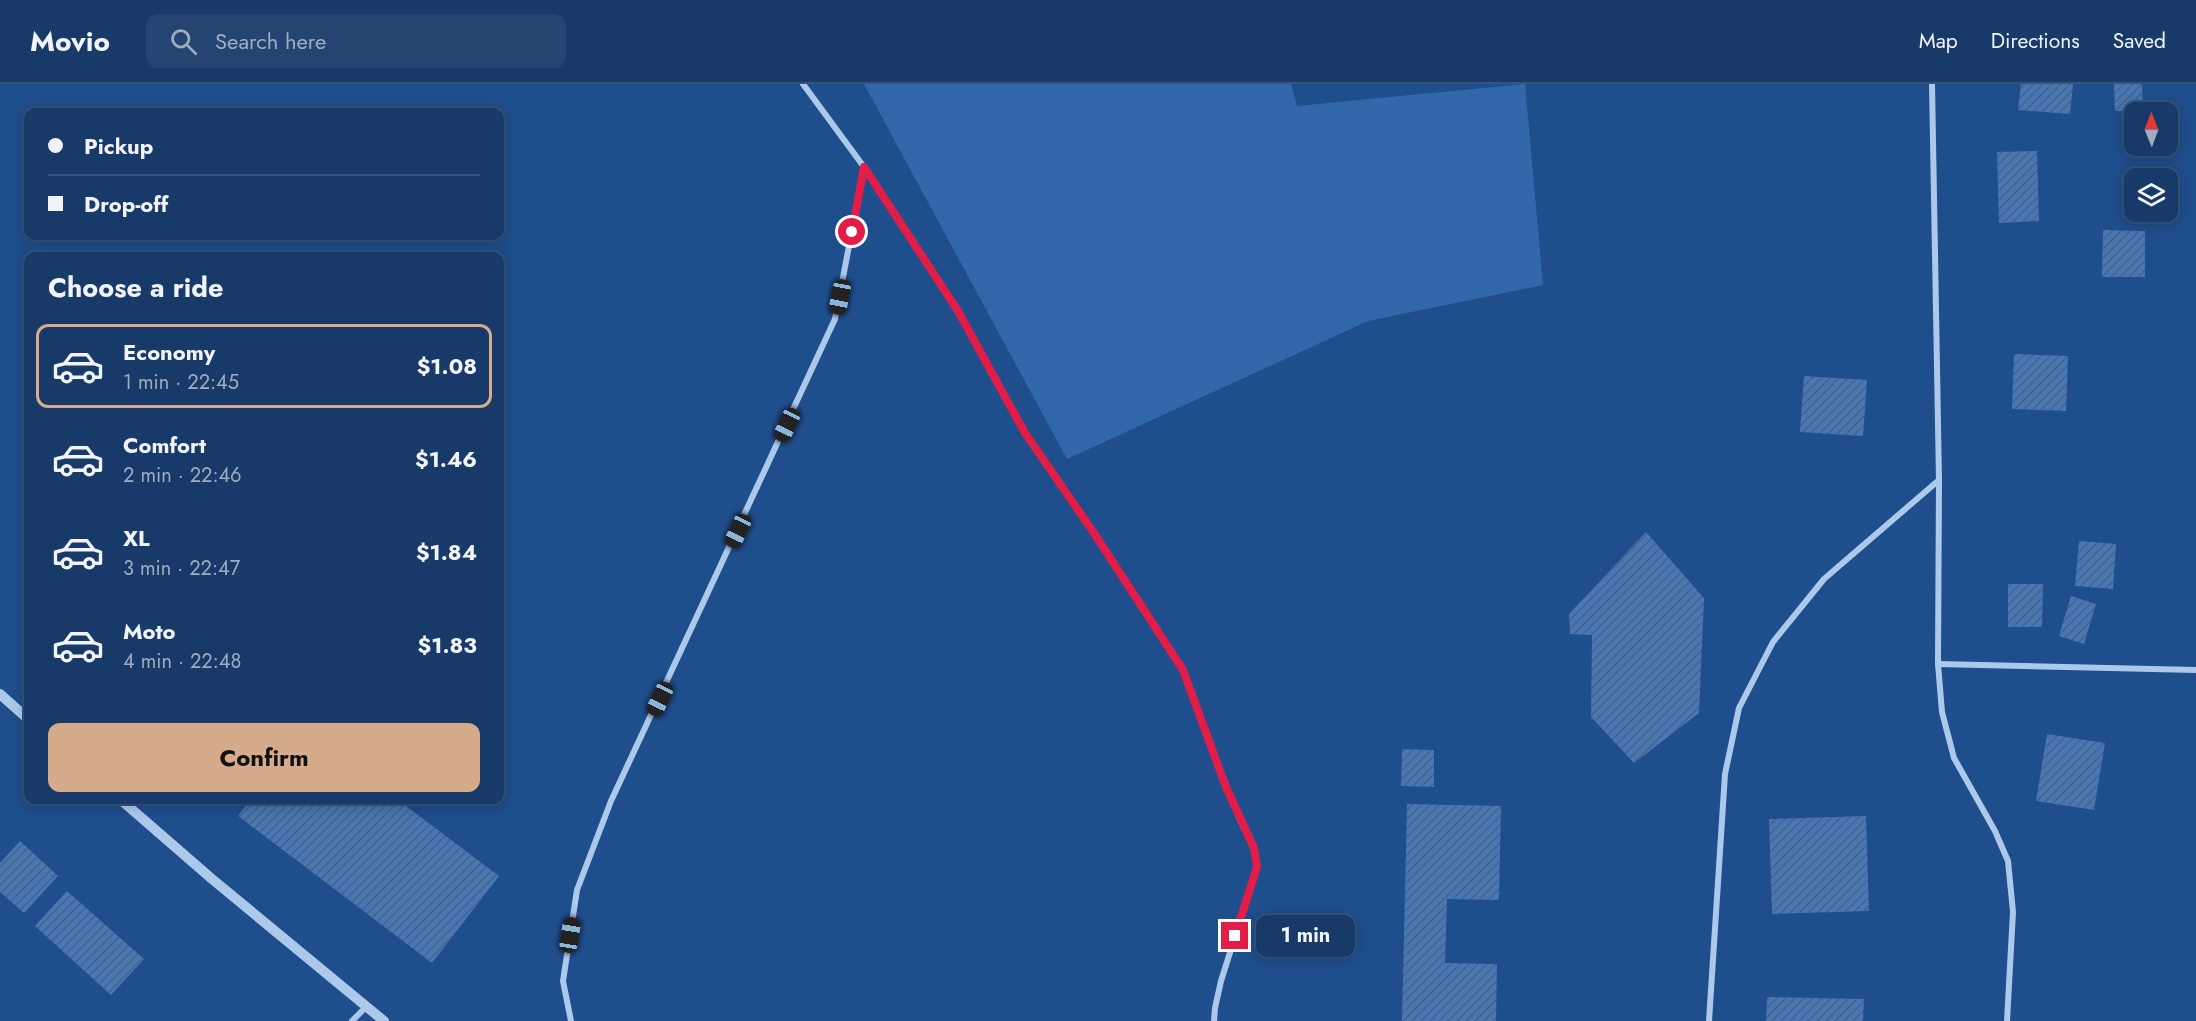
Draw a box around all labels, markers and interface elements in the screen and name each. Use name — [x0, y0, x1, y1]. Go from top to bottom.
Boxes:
search box — [146, 14, 566, 68]
text: Movio — [30, 21, 110, 62]
icon: search — [167, 25, 200, 58]
text: Search here — [215, 25, 326, 57]
text: Map — [1919, 26, 1958, 56]
text: Directions — [1991, 26, 2080, 56]
text: Saved — [2113, 26, 2166, 56]
north arrow — [2124, 102, 2178, 156]
map controls — [2124, 102, 2178, 222]
text: Pickup — [84, 130, 153, 162]
button: layers — [2124, 168, 2178, 222]
text: Drop-off — [84, 188, 168, 220]
route start — [838, 218, 865, 245]
text: Choose a ride — [48, 268, 223, 307]
car — [828, 278, 852, 316]
text: Economy — [123, 336, 215, 368]
icon: car — [51, 339, 105, 393]
text: $1.08 — [417, 350, 477, 382]
text: 1 min · 22:45 — [123, 368, 239, 397]
car — [771, 405, 803, 445]
text: Comfort — [123, 429, 206, 461]
icon: car — [51, 432, 105, 486]
text: $1.46 — [415, 443, 477, 475]
text: 2 min · 22:46 — [123, 461, 242, 490]
car — [722, 511, 754, 551]
text: XL — [123, 522, 150, 554]
icon: car — [51, 525, 105, 579]
text: $1.84 — [416, 536, 477, 568]
text: 3 min · 22:47 — [123, 554, 240, 583]
text: Moto — [123, 615, 176, 647]
icon: car — [51, 618, 105, 672]
text: $1.83 — [418, 629, 477, 661]
text: 4 min · 22:48 — [123, 647, 241, 676]
car — [644, 679, 676, 719]
button: Confirm — [48, 723, 480, 792]
callout: 1 min — [1256, 915, 1355, 957]
car — [558, 916, 582, 954]
text: 1 min — [1281, 921, 1330, 950]
route end — [1221, 922, 1248, 949]

